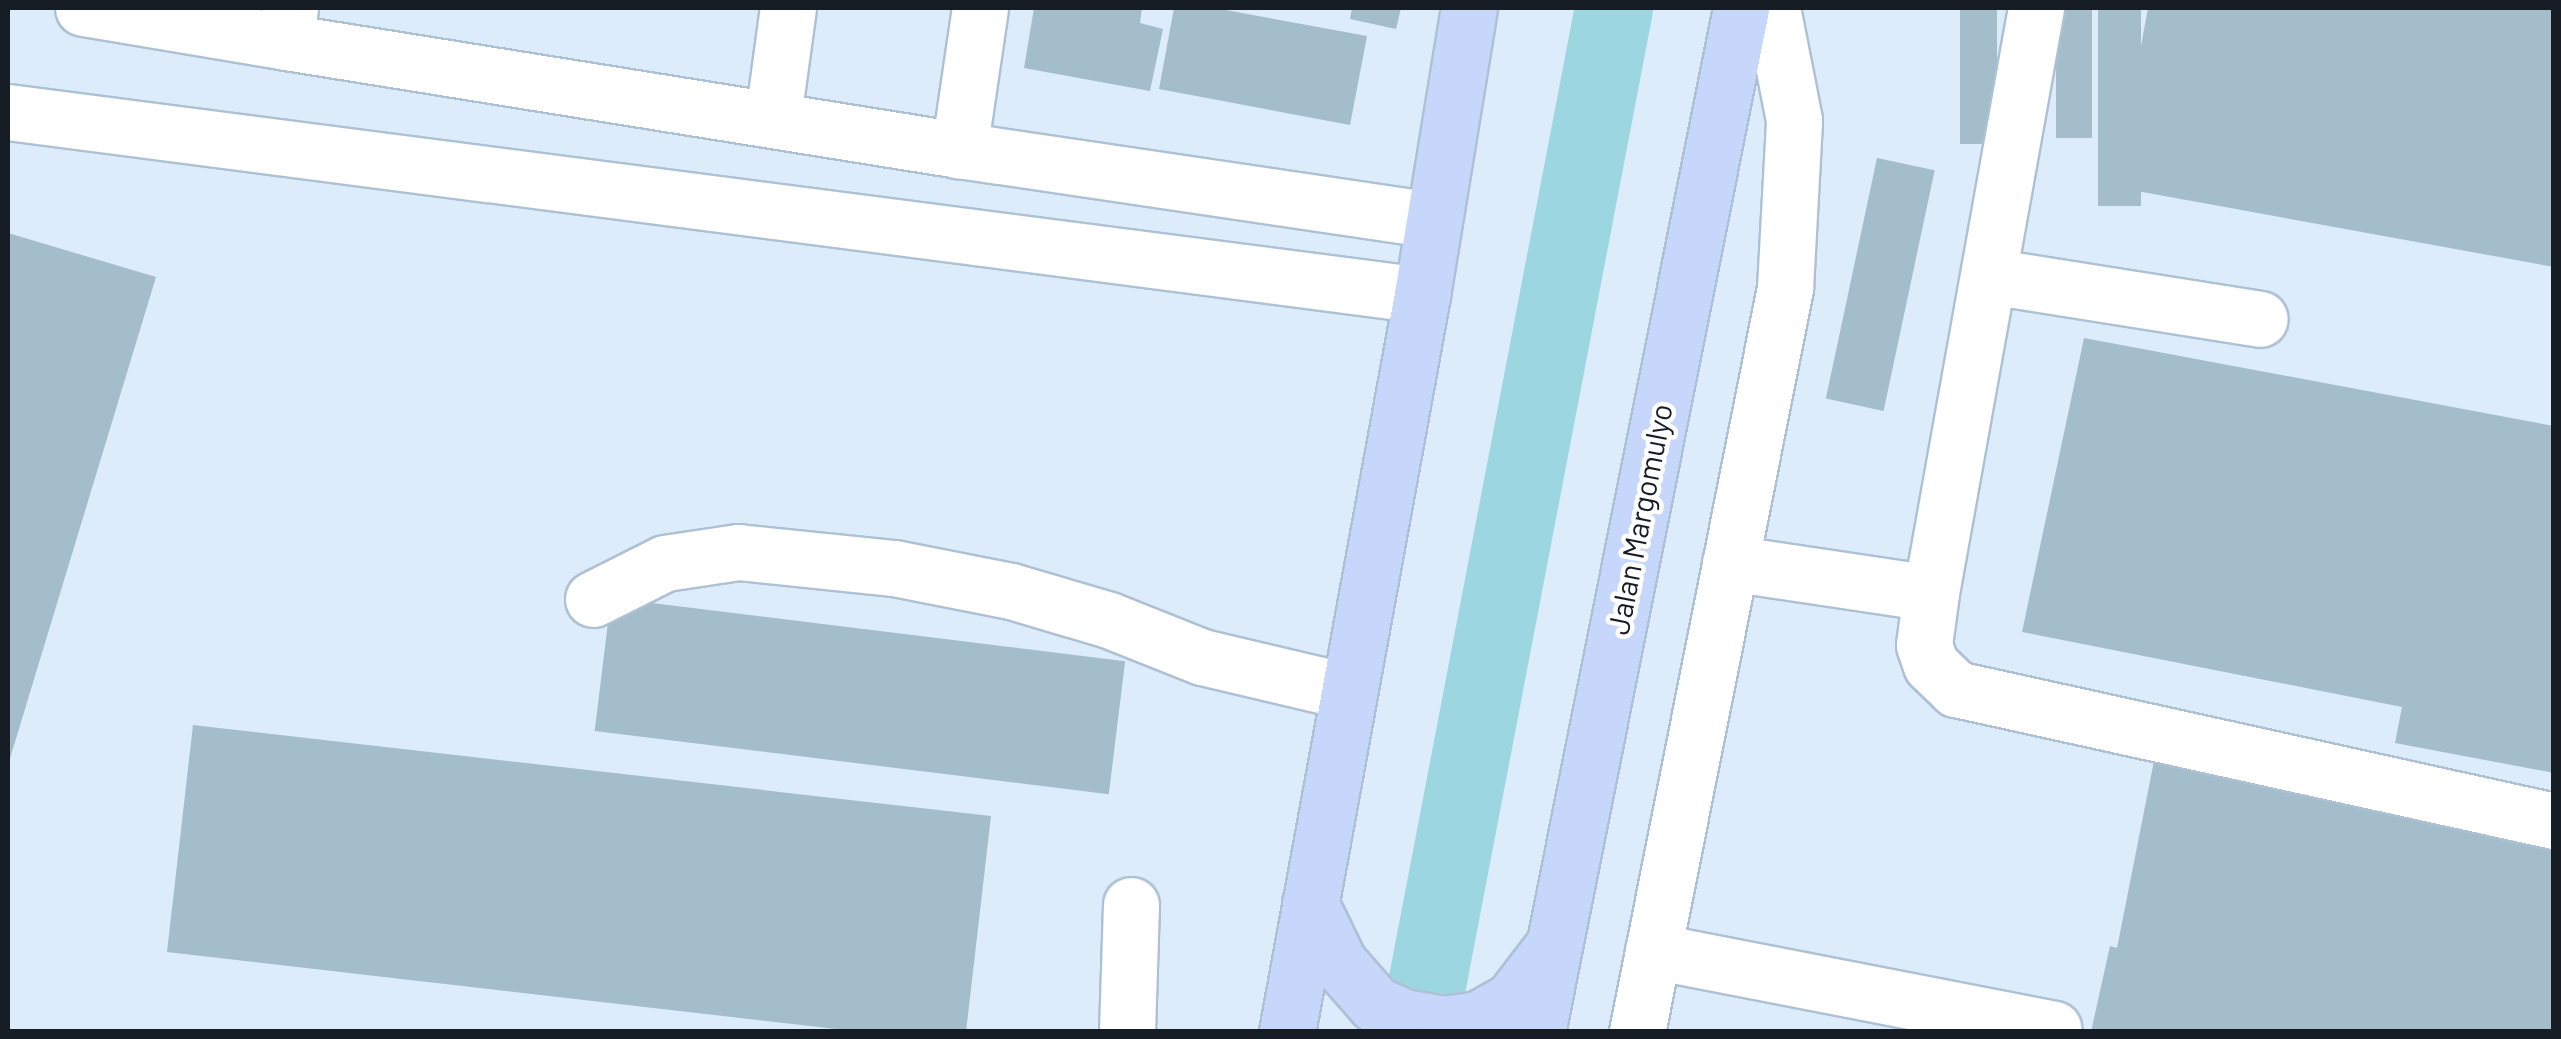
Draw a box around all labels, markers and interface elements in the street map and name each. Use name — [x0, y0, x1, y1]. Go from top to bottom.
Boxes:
street label: Jalan Margomulyo — [1599, 401, 1679, 637]

